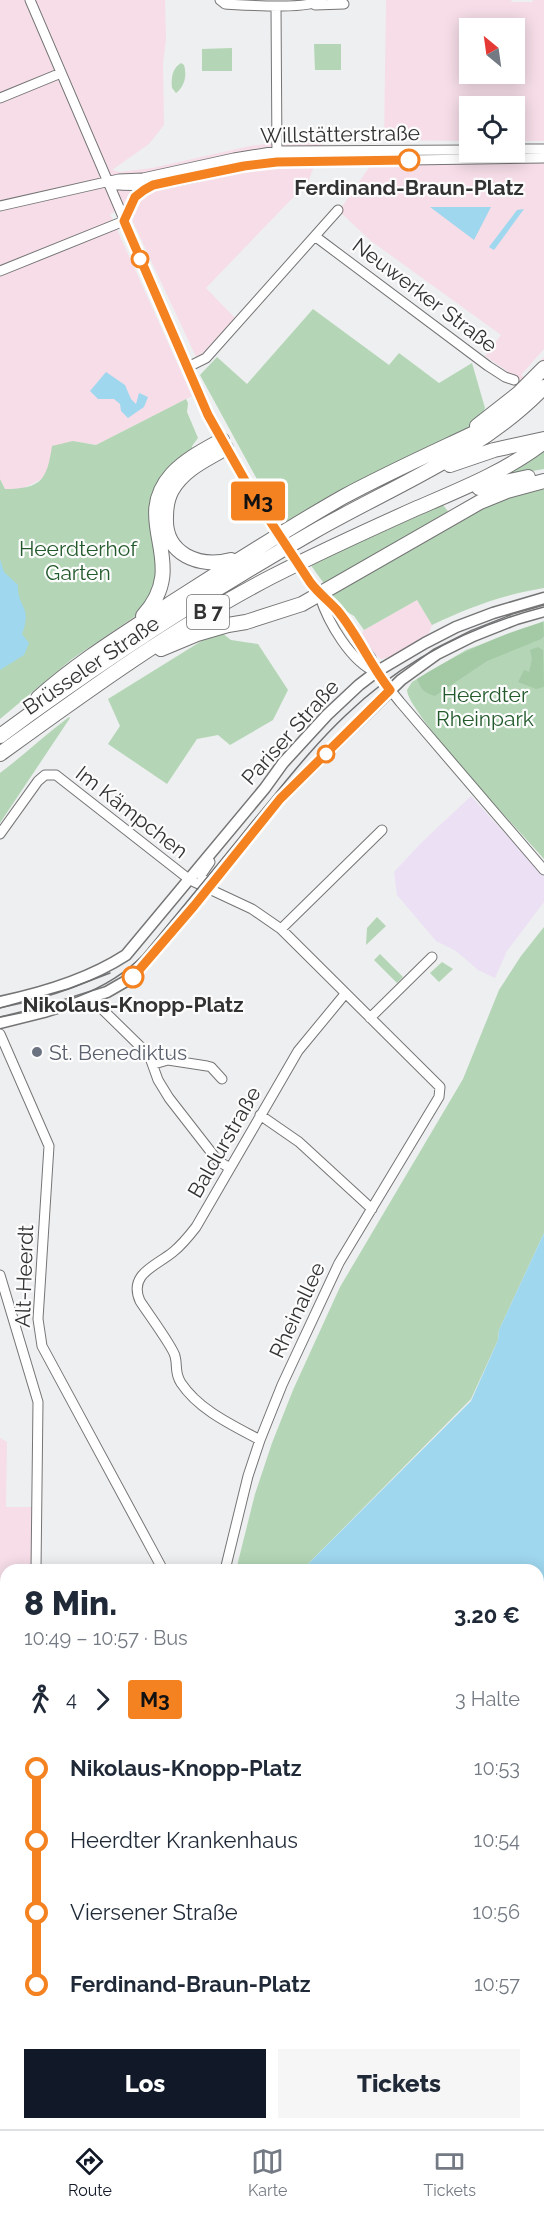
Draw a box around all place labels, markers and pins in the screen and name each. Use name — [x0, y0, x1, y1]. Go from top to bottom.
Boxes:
marker: Ferdinand-Braun-Platz — [398, 149, 420, 171]
place label: Ferdinand-Braun-Platz — [294, 175, 524, 200]
unlabelled marker — [131, 250, 149, 268]
unlabelled marker — [317, 745, 335, 763]
marker: Nikolaus-Knopp-Platz — [122, 966, 144, 988]
place label: Nikolaus-Knopp-Platz — [22, 992, 244, 1017]
place label: St. Benediktus — [49, 1040, 187, 1065]
marker: St. Benediktus — [30, 1045, 44, 1059]

